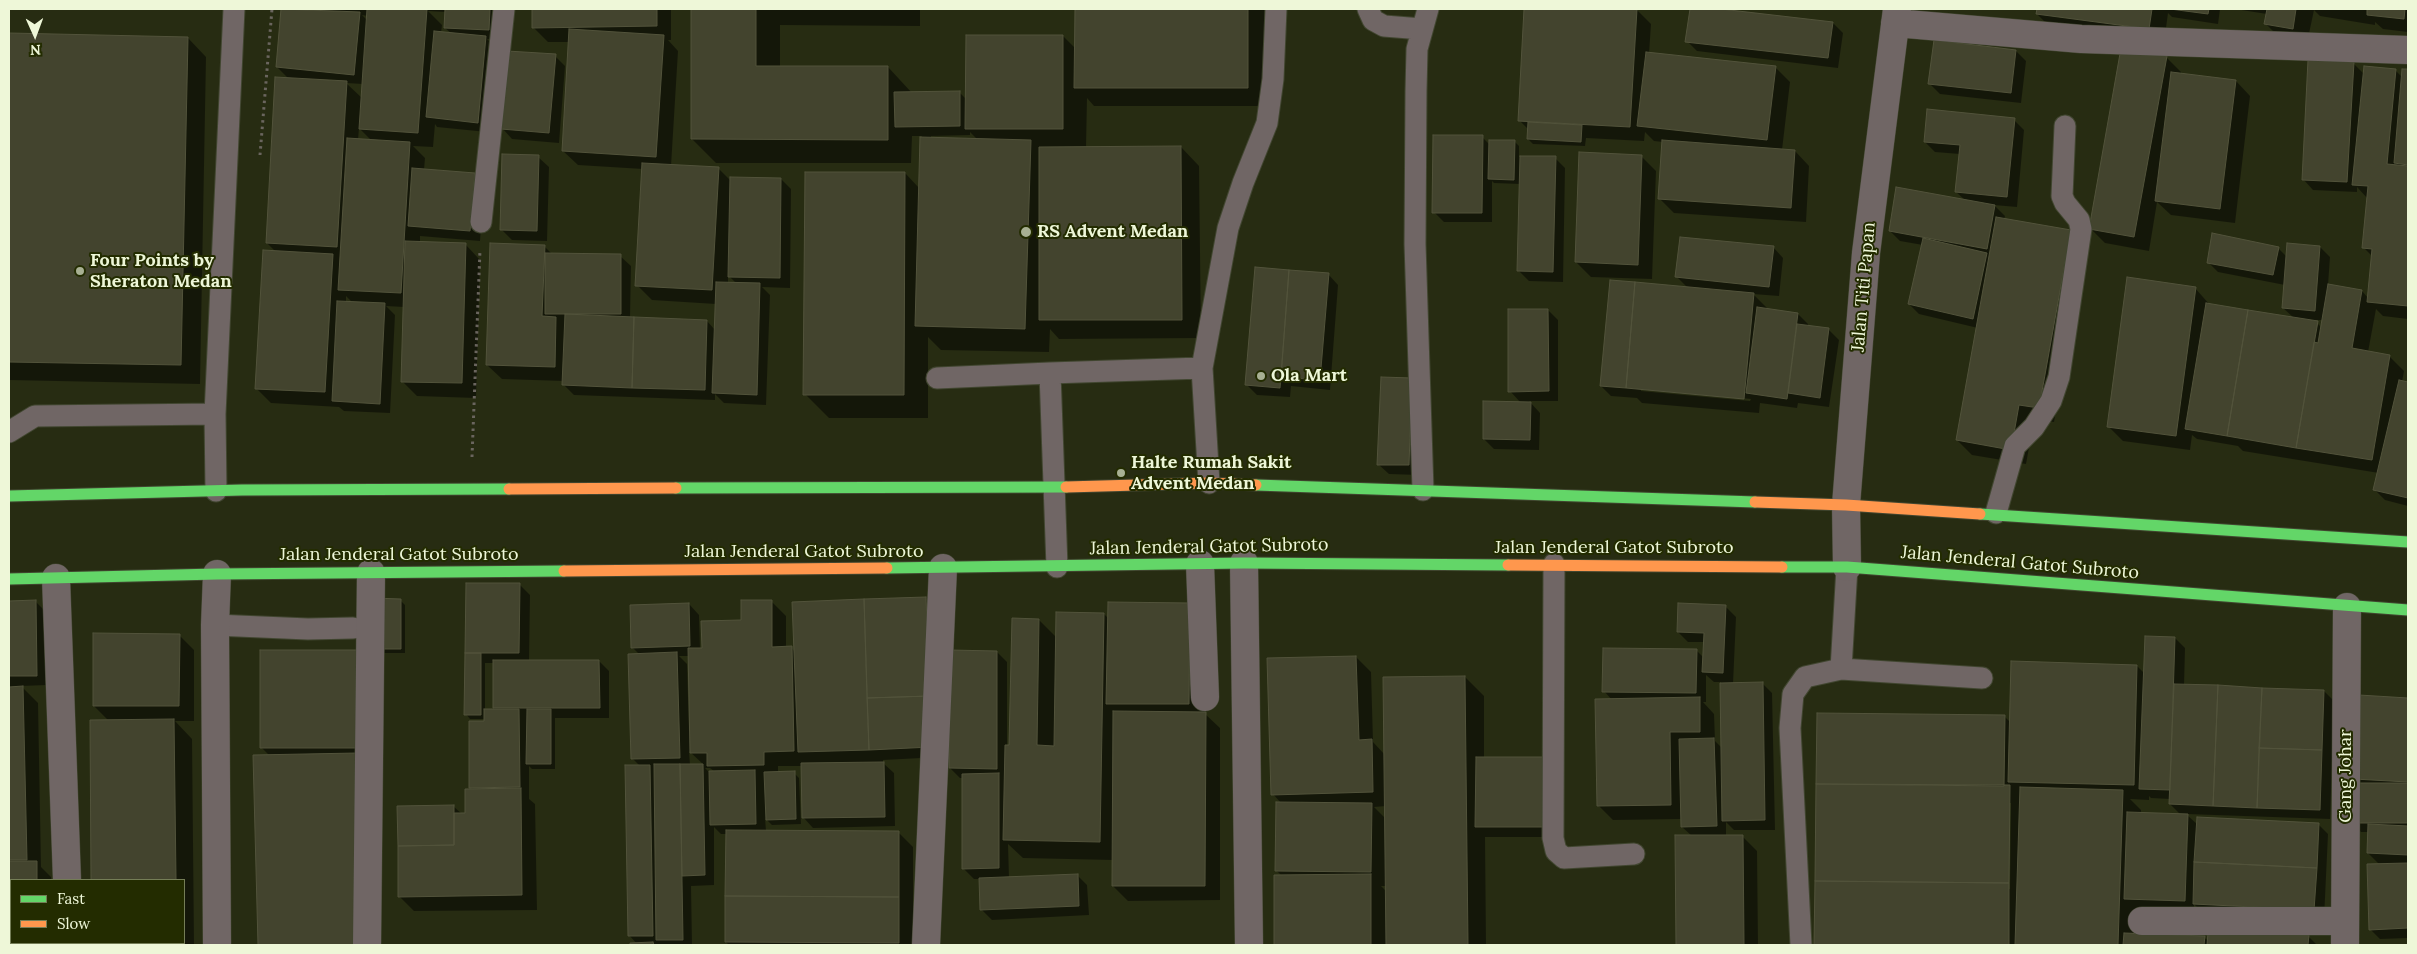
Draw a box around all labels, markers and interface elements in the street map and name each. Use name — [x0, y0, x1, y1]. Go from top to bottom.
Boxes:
north arrow — [10, 10, 60, 60]
text: N — [30, 41, 41, 59]
place label: RS Advent Medan — [1037, 221, 1188, 243]
street label: Jalan Titi Papan — [1848, 221, 1880, 353]
marker: RS Advent Medan — [1019, 225, 1033, 239]
place label: Four Points by Sheraton Medan — [90, 250, 232, 292]
marker: Four Points by Sheraton Medan — [74, 265, 86, 277]
place label: Ola Mart — [1271, 365, 1347, 387]
marker: Ola Mart — [1255, 370, 1267, 382]
place label: Halte Rumah Sakit Advent Medan — [1131, 452, 1292, 494]
marker: Halte Rumah Sakit Advent Medan — [1115, 467, 1127, 479]
street label: Jalan Jenderal Gatot Subroto — [1089, 534, 1329, 560]
street label: Jalan Jenderal Gatot Subroto — [1495, 537, 1733, 559]
street label: Jalan Jenderal Gatot Subroto — [685, 541, 923, 563]
street label: Jalan Jenderal Gatot Subroto — [1900, 542, 2140, 584]
street label: Jalan Jenderal Gatot Subroto — [280, 544, 518, 566]
street label: Gang Johar — [2335, 729, 2357, 823]
legend — [10, 879, 185, 944]
text: Fast — [57, 889, 85, 908]
text: Slow — [57, 914, 90, 933]

